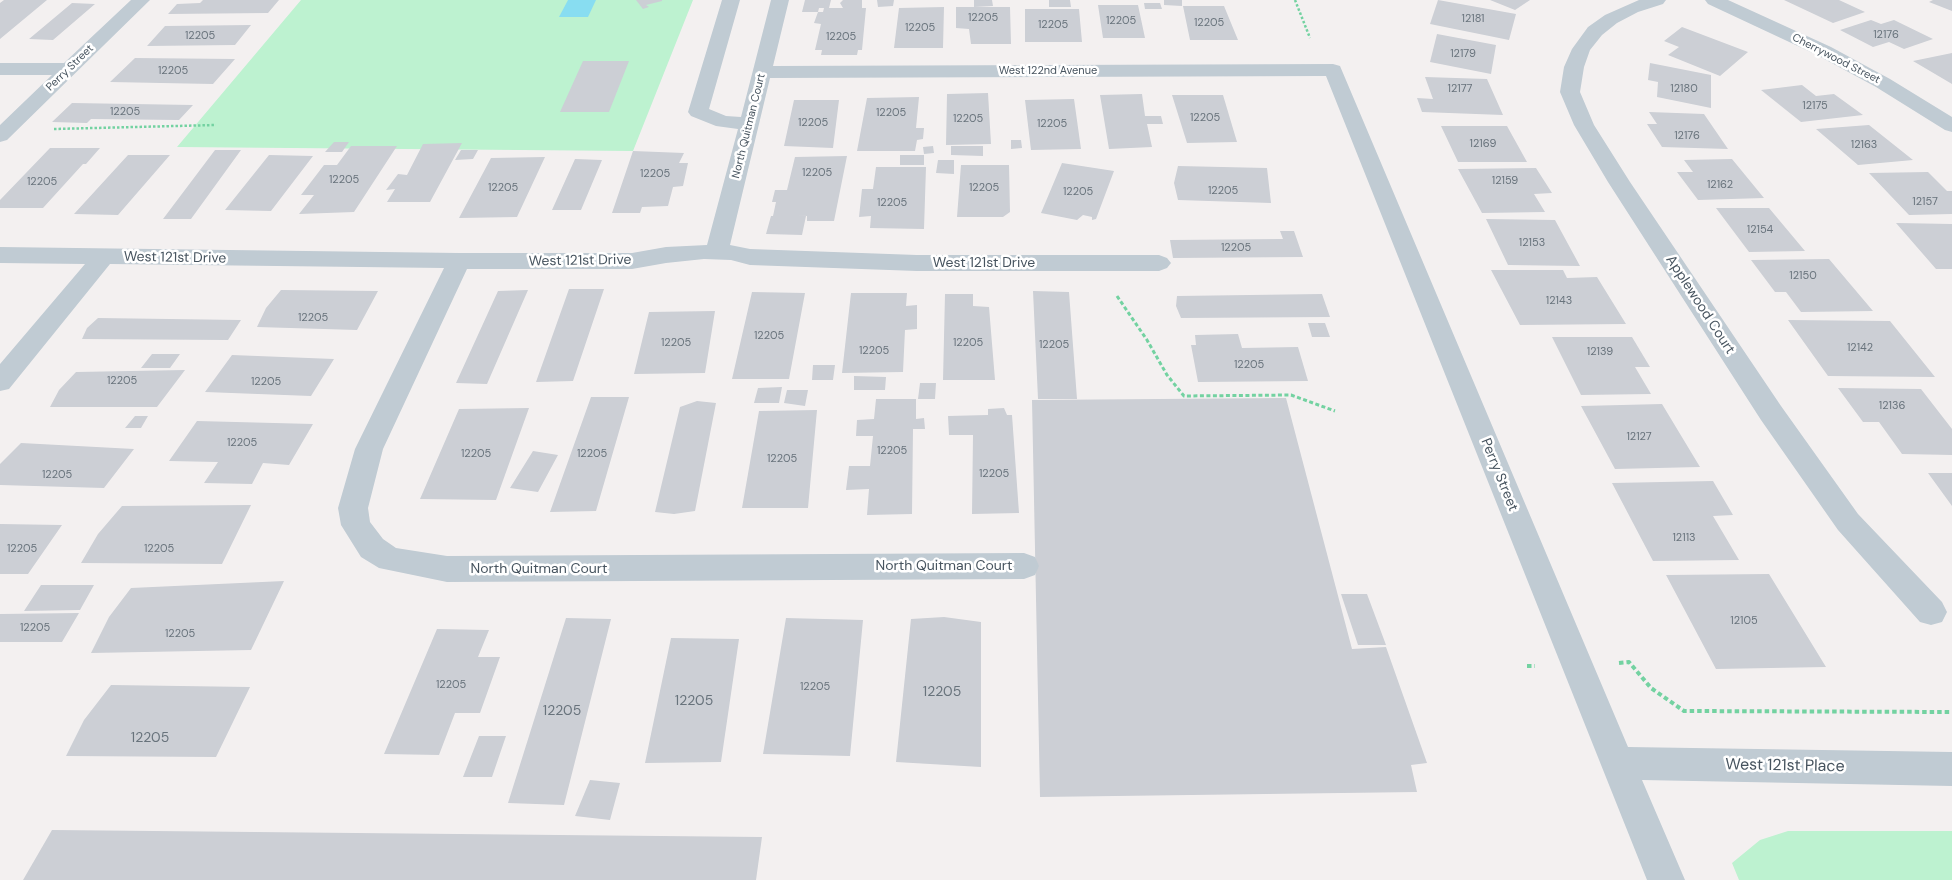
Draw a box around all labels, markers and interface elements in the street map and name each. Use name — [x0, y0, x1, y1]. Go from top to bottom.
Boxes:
house number: 12205 — [968, 11, 998, 25]
house number: 12181 — [1461, 12, 1485, 26]
house number: 12205 — [1106, 14, 1136, 28]
house number: 12205 — [1194, 16, 1224, 30]
house number: 12205 — [1038, 18, 1068, 32]
house number: 12205 — [905, 21, 935, 35]
house number: 12176 — [1873, 28, 1899, 42]
house number: 12205 — [185, 29, 215, 43]
house number: 12205 — [826, 30, 856, 44]
street label: Cherrywood Street — [1790, 31, 1882, 87]
street label: Perry Street — [44, 42, 96, 94]
house number: 12179 — [1450, 47, 1476, 61]
house number: 12205 — [158, 64, 188, 78]
street label: West 122nd Avenue — [999, 64, 1097, 78]
street label: North Quitman Court — [730, 72, 768, 180]
house number: 12177 — [1448, 82, 1472, 96]
house number: 12180 — [1670, 82, 1698, 96]
house number: 12175 — [1802, 99, 1828, 113]
house number: 12205 — [110, 105, 140, 119]
house number: 12205 — [876, 106, 906, 120]
house number: 12205 — [1190, 111, 1220, 125]
house number: 12205 — [953, 112, 983, 126]
house number: 12205 — [798, 116, 828, 130]
house number: 12205 — [1037, 117, 1067, 131]
house number: 12176 — [1674, 129, 1700, 143]
house number: 12169 — [1470, 137, 1496, 151]
house number: 12163 — [1851, 138, 1877, 152]
house number: 12205 — [802, 166, 832, 180]
house number: 12205 — [640, 167, 670, 181]
house number: 12205 — [329, 173, 359, 187]
house number: 12159 — [1492, 174, 1518, 188]
house number: 12205 — [27, 175, 57, 189]
house number: 12162 — [1707, 178, 1733, 192]
house number: 12205 — [488, 181, 518, 195]
house number: 12205 — [969, 181, 999, 195]
house number: 12205 — [1208, 184, 1238, 198]
house number: 12205 — [1063, 185, 1093, 199]
house number: 12157 — [1912, 195, 1938, 209]
house number: 12205 — [877, 196, 907, 210]
house number: 12154 — [1747, 223, 1773, 237]
house number: 12153 — [1519, 236, 1545, 250]
house number: 12205 — [1221, 241, 1251, 255]
street label: West 121st Drive — [124, 249, 226, 267]
street label: West 121st Drive — [529, 252, 631, 270]
street label: Applewood Court — [1662, 253, 1738, 357]
street label: West 121st Drive — [933, 255, 1035, 271]
house number: 12150 — [1789, 269, 1817, 283]
house number: 12143 — [1546, 294, 1572, 308]
house number: 12205 — [298, 311, 328, 325]
house number: 12205 — [754, 329, 784, 343]
house number: 12205 — [661, 336, 691, 350]
house number: 12205 — [953, 336, 983, 350]
house number: 12205 — [1039, 338, 1069, 352]
house number: 12142 — [1847, 341, 1873, 355]
house number: 12205 — [859, 344, 889, 358]
house number: 12139 — [1587, 345, 1613, 359]
house number: 12205 — [1234, 358, 1264, 372]
house number: 12205 — [107, 374, 137, 388]
house number: 12205 — [251, 375, 281, 389]
house number: 12136 — [1879, 399, 1905, 413]
house number: 12127 — [1626, 430, 1652, 444]
house number: 12205 — [227, 436, 257, 450]
street label: Perry Street — [1477, 436, 1521, 514]
house number: 12205 — [877, 444, 907, 458]
house number: 12205 — [461, 447, 491, 461]
house number: 12205 — [577, 447, 607, 461]
house number: 12205 — [767, 452, 797, 466]
house number: 12205 — [979, 467, 1009, 481]
house number: 12205 — [42, 468, 72, 482]
house number: 12113 — [1672, 531, 1696, 545]
house number: 12205 — [7, 542, 37, 556]
house number: 12205 — [144, 542, 174, 556]
street label: North Quitman Court — [875, 558, 1013, 574]
street label: North Quitman Court — [470, 561, 608, 577]
house number: 12105 — [1730, 614, 1758, 628]
house number: 12205 — [20, 621, 50, 635]
house number: 12205 — [165, 627, 195, 641]
house number: 12205 — [436, 678, 466, 692]
house number: 12205 — [800, 680, 830, 694]
house number: 12205 — [923, 684, 961, 700]
house number: 12205 — [675, 693, 713, 709]
house number: 12205 — [543, 703, 581, 719]
house number: 12205 — [131, 730, 169, 746]
street label: West 121st Place — [1725, 755, 1845, 777]

